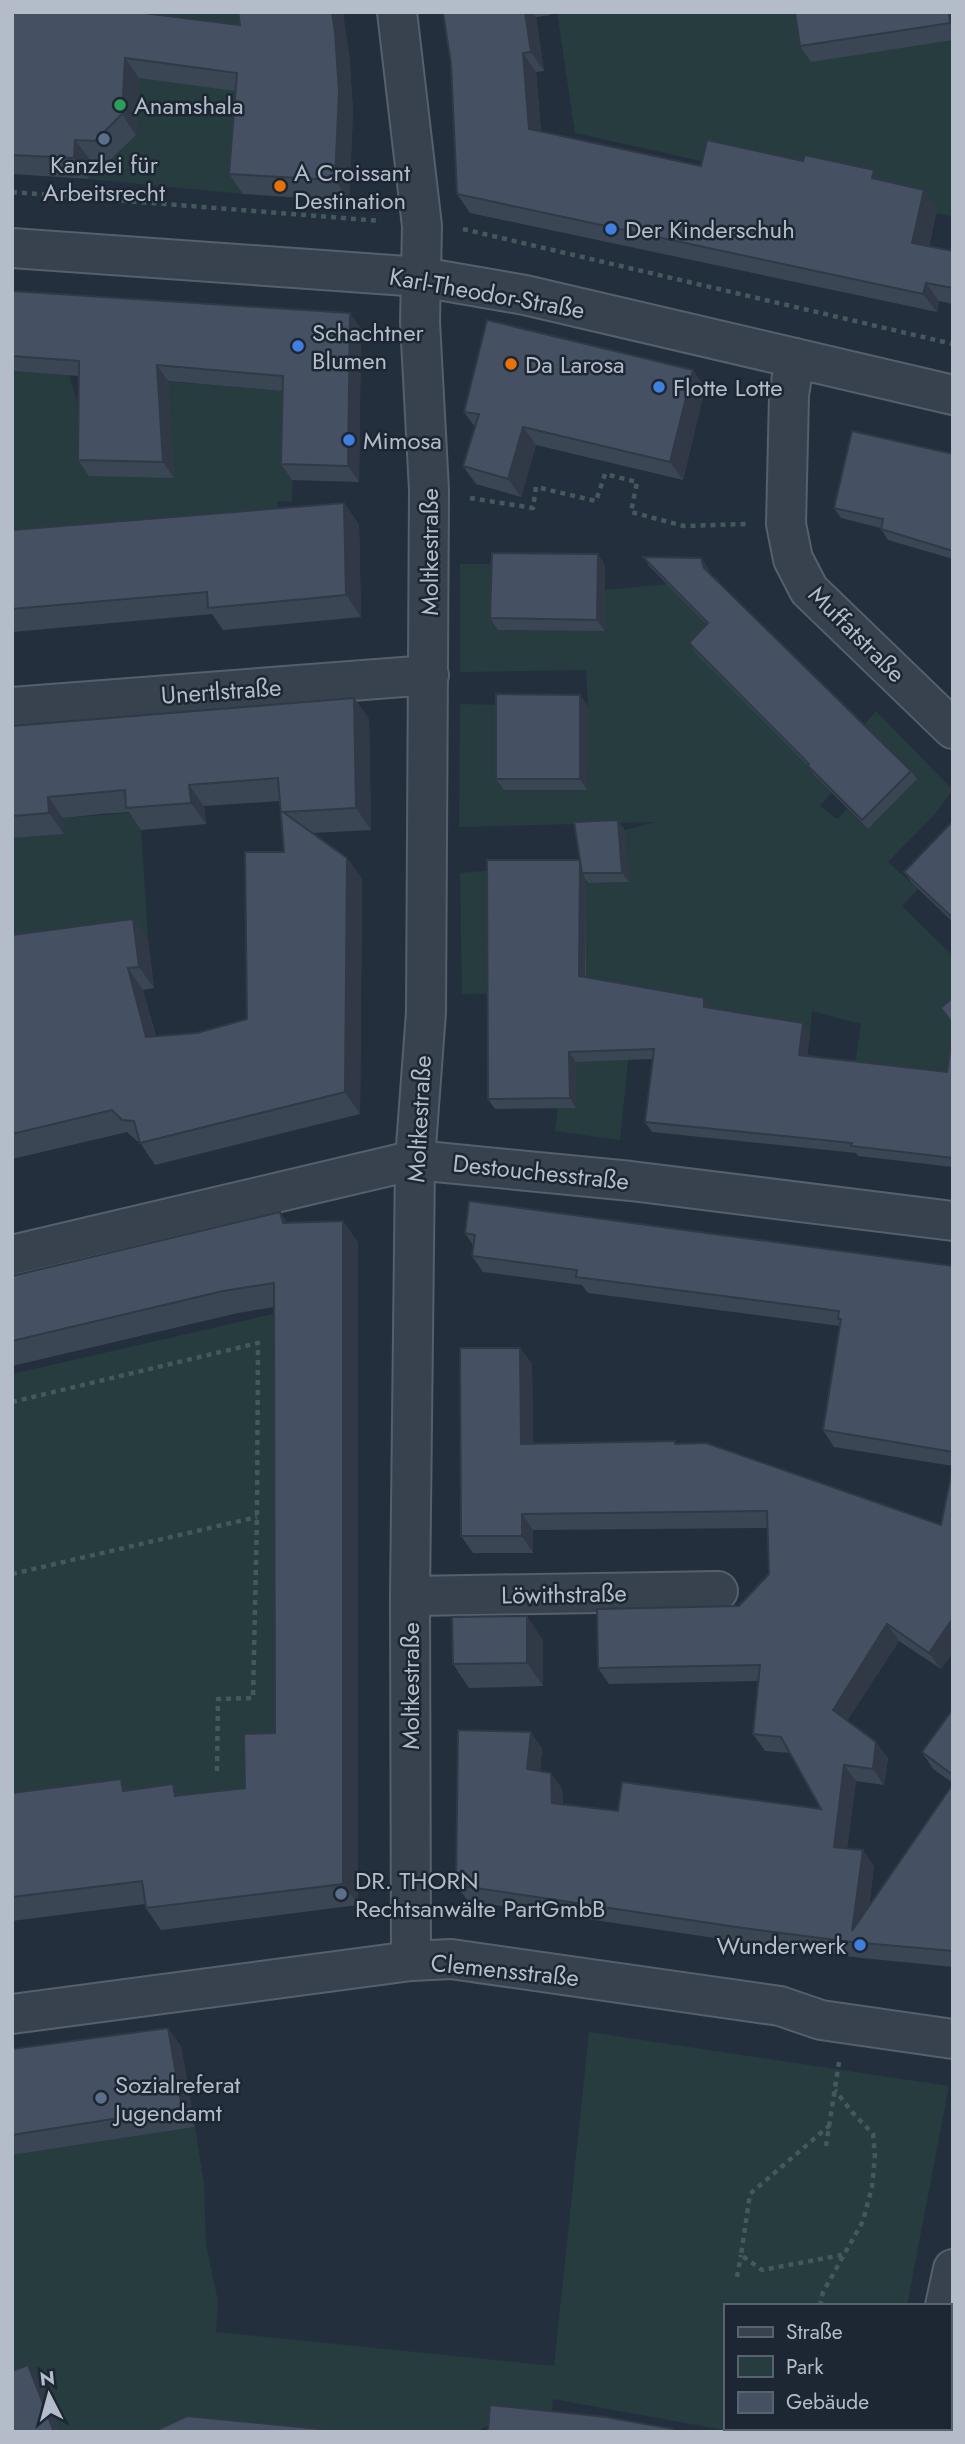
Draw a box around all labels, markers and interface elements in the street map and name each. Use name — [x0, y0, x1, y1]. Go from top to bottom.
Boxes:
place label: Anamshala — [134, 88, 244, 123]
marker: Anamshala — [112, 97, 128, 113]
marker: Kanzlei für Arbeitsrecht — [96, 131, 112, 147]
place label: Kanzlei für Arbeitsrecht — [43, 147, 165, 210]
place label: A Croissant Destination — [294, 155, 410, 218]
marker: A Croissant Destination — [272, 178, 288, 194]
place label: Der Kinderschuh — [625, 212, 795, 247]
marker: Der Kinderschuh — [603, 221, 619, 237]
street label: Karl-Theodor-Straße — [387, 259, 587, 327]
place label: Schachtner Blumen — [312, 315, 425, 378]
marker: Schachtner Blumen — [290, 338, 306, 354]
place label: Da Larosa — [525, 347, 625, 382]
marker: Da Larosa — [503, 356, 519, 372]
place label: Flotte Lotte — [673, 370, 783, 405]
marker: Flotte Lotte — [651, 379, 667, 395]
place label: Mimosa — [363, 423, 442, 458]
marker: Mimosa — [341, 432, 357, 448]
street label: Moltkestraße — [412, 488, 447, 616]
street label: Muffatstraße — [801, 578, 913, 690]
street label: Unertlstraße — [160, 669, 282, 713]
street label: Moltkestraße — [398, 1054, 440, 1184]
street label: Destouchesstraße — [451, 1145, 631, 1199]
street label: Löwithstraße — [501, 1575, 627, 1613]
street label: Moltkestraße — [393, 1622, 428, 1750]
place label: DR. THORN Rechtsanwälte PartGmbB — [355, 1863, 606, 1926]
marker: DR. THORN Rechtsanwälte PartGmbB — [333, 1886, 349, 1902]
place label: Wunderwerk — [717, 1928, 846, 1963]
marker: Wunderwerk — [852, 1937, 868, 1953]
street label: Clemensstraße — [429, 1945, 581, 1995]
place label: Sozialreferat Jugendamt — [112, 2067, 240, 2130]
marker: Sozialreferat Jugendamt — [93, 2090, 109, 2106]
legend — [724, 2304, 951, 2430]
text: Straße — [786, 2317, 843, 2347]
text: Park — [786, 2352, 824, 2382]
north arrow — [14, 2360, 84, 2430]
text: N — [38, 2364, 56, 2393]
text: Gebäude — [786, 2387, 869, 2417]

